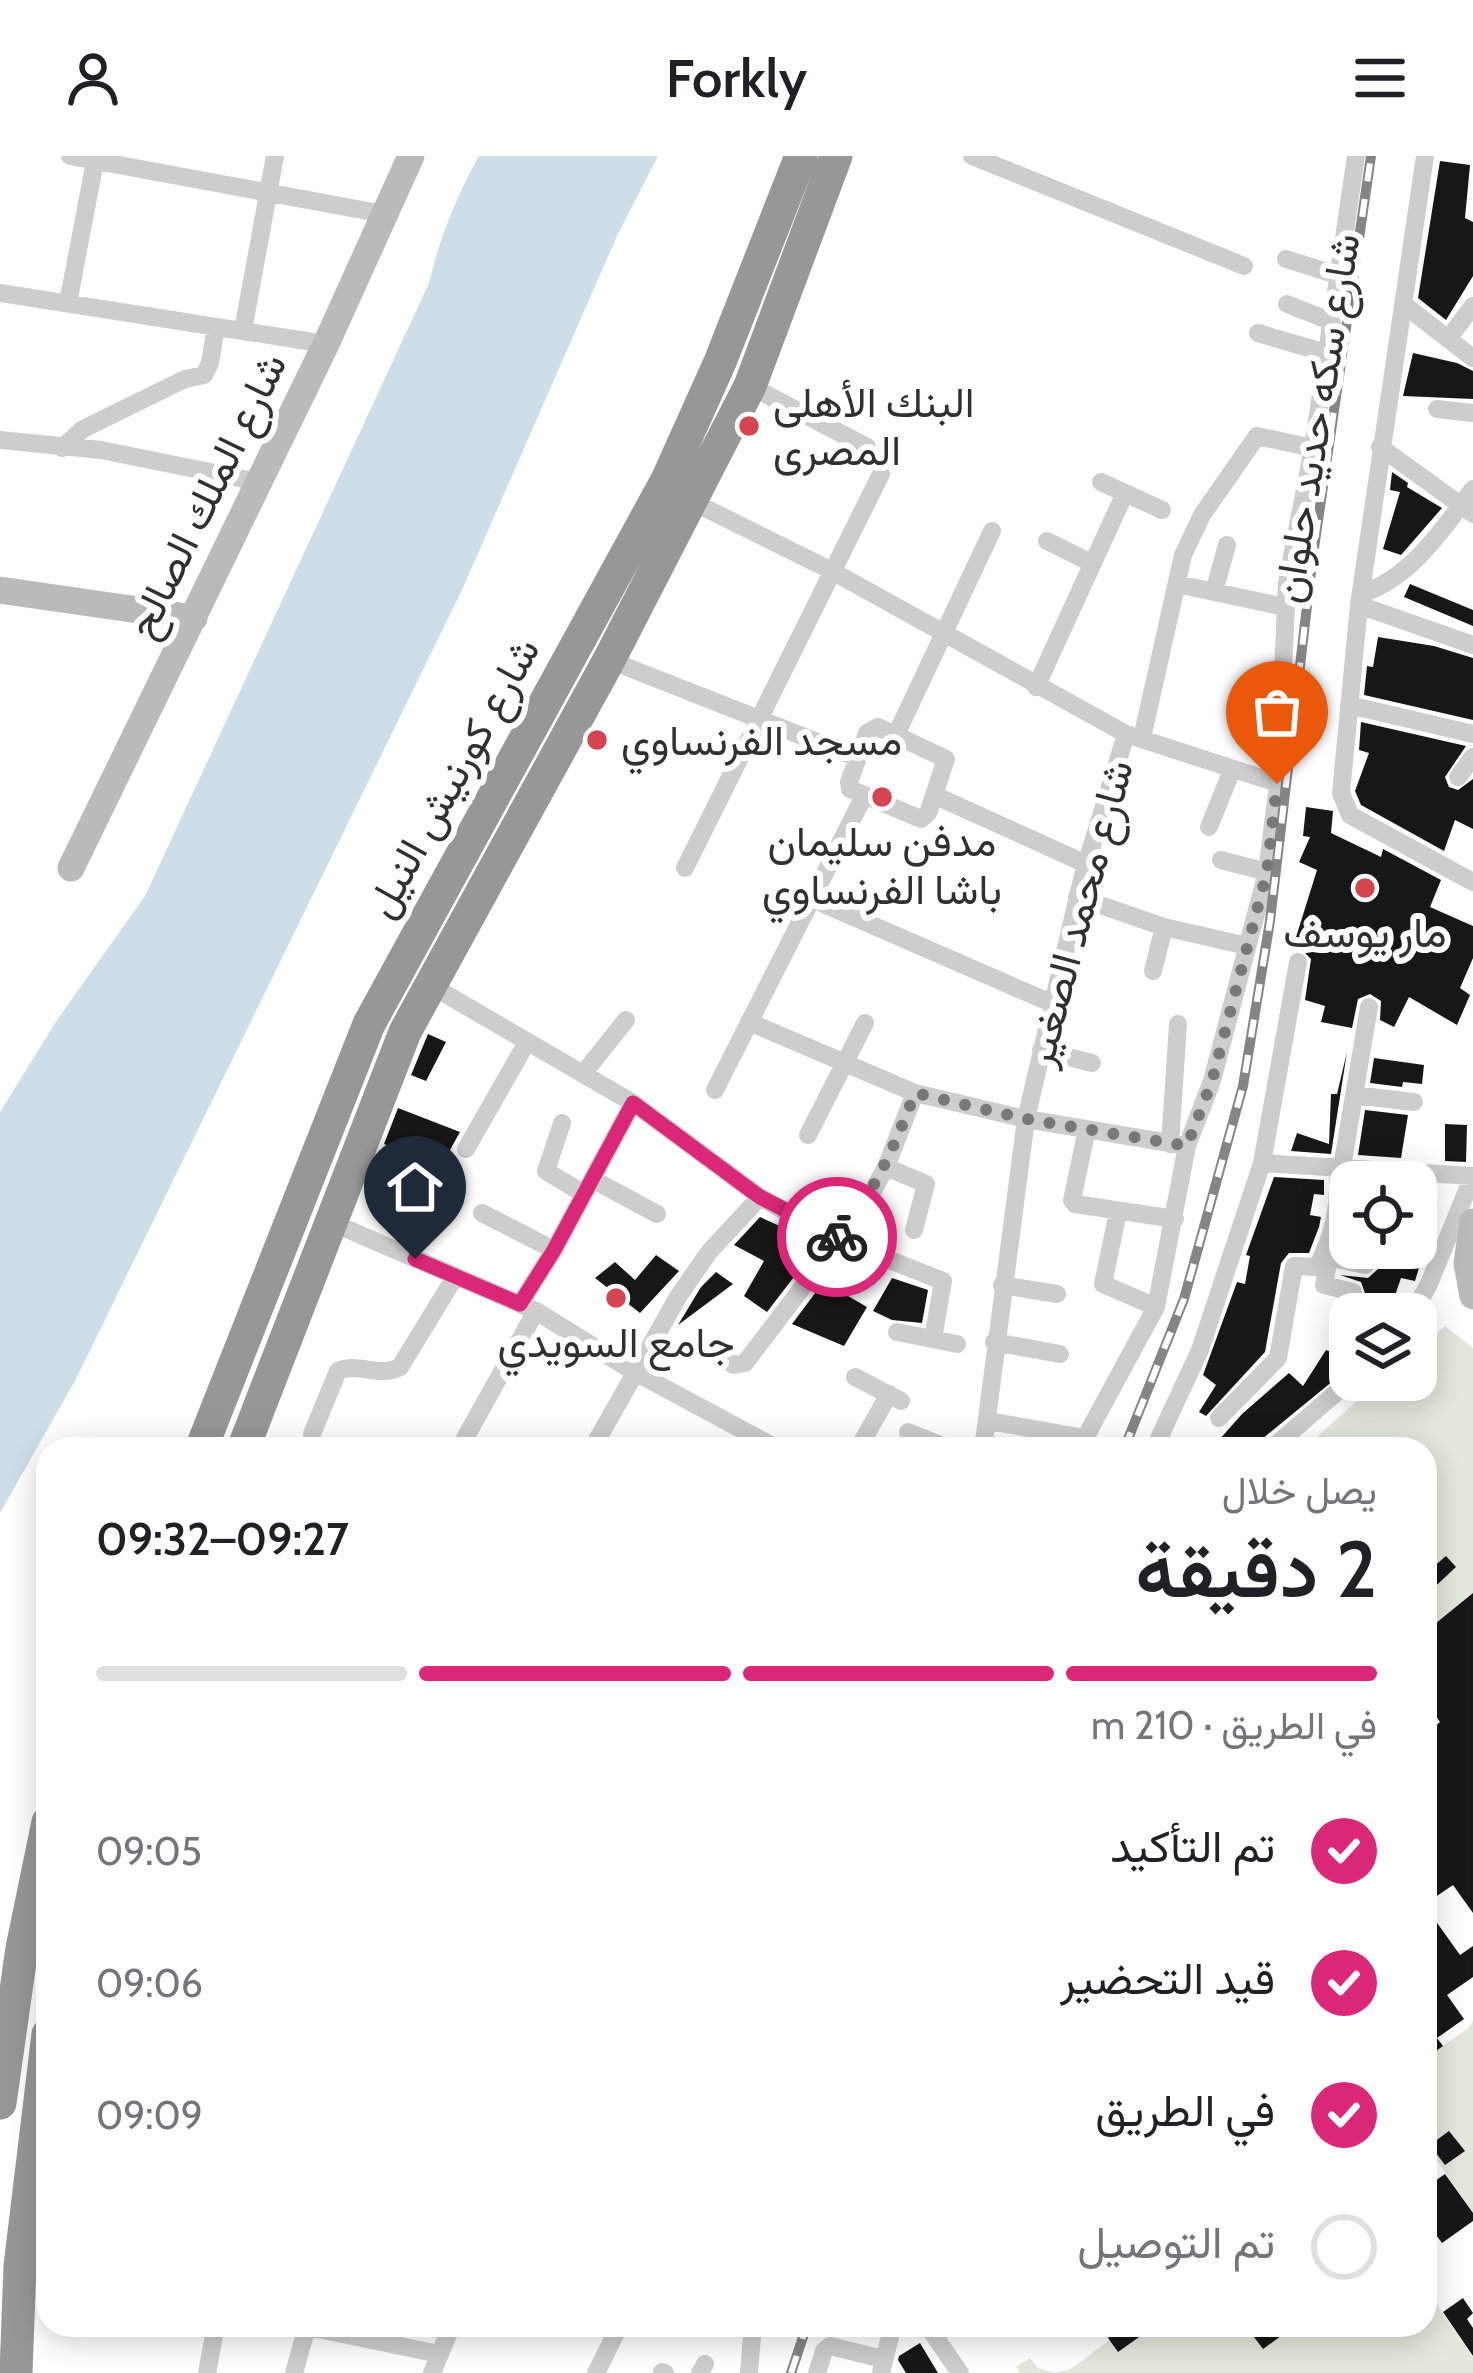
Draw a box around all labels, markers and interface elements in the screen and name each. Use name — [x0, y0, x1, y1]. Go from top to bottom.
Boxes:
icon: person — [60, 45, 126, 111]
text: Forkly — [666, 45, 807, 111]
icon: menu — [1347, 45, 1413, 111]
street label: شارع سكه حديد حلوان — [1261, 230, 1374, 607]
street label: شارع الملك الصالح — [115, 344, 300, 647]
place label: البنك الأهلى المصرى — [773, 376, 975, 477]
marker: البنك الأهلى المصرى — [736, 413, 762, 439]
street label: شارع كورنيش النيل — [354, 628, 553, 928]
pin — [1226, 661, 1328, 784]
icon: bag — [1244, 679, 1310, 745]
place label: مسجد الفرنساوي — [621, 714, 902, 775]
marker: مسجد الفرنساوي — [584, 727, 610, 753]
street label: شارع محمد الصغير — [1012, 754, 1147, 1074]
marker: مدفن سليمان باشا الفرنساوي — [869, 784, 895, 810]
place label: مدفن سليمان باشا الفرنساوي — [762, 815, 1002, 924]
marker: مار يوسف — [1352, 875, 1378, 901]
place label: مار يوسف — [1283, 906, 1447, 959]
pin — [364, 1136, 466, 1259]
icon: home — [382, 1154, 448, 1220]
map controls — [1329, 1161, 1437, 1401]
button: locate — [1329, 1161, 1437, 1269]
courier — [777, 1177, 897, 1297]
icon: bike — [804, 1204, 870, 1270]
marker: جامع السويدي — [603, 1285, 629, 1311]
button: layers — [1329, 1293, 1437, 1401]
place label: جامع السويدي — [497, 1316, 735, 1377]
text: يصل خلال — [1222, 1466, 1377, 1514]
text: 09:27–09:32 — [96, 1512, 349, 1566]
text: 2 دقيقة — [1135, 1522, 1377, 1617]
text: في الطريق · 210 m — [1091, 1701, 1377, 1749]
icon: check — [1311, 1818, 1377, 1884]
text: تم التأكيد — [1110, 1819, 1275, 1873]
text: 09:05 — [96, 1827, 202, 1875]
icon: check — [1311, 1950, 1377, 2016]
text: قيد التحضير — [1060, 1951, 1275, 2005]
text: 09:06 — [96, 1959, 203, 2007]
icon: check — [1311, 2082, 1377, 2148]
text: في الطريق — [1095, 2083, 1275, 2137]
text: 09:09 — [96, 2091, 203, 2139]
text: تم التوصيل — [1077, 2215, 1275, 2269]

